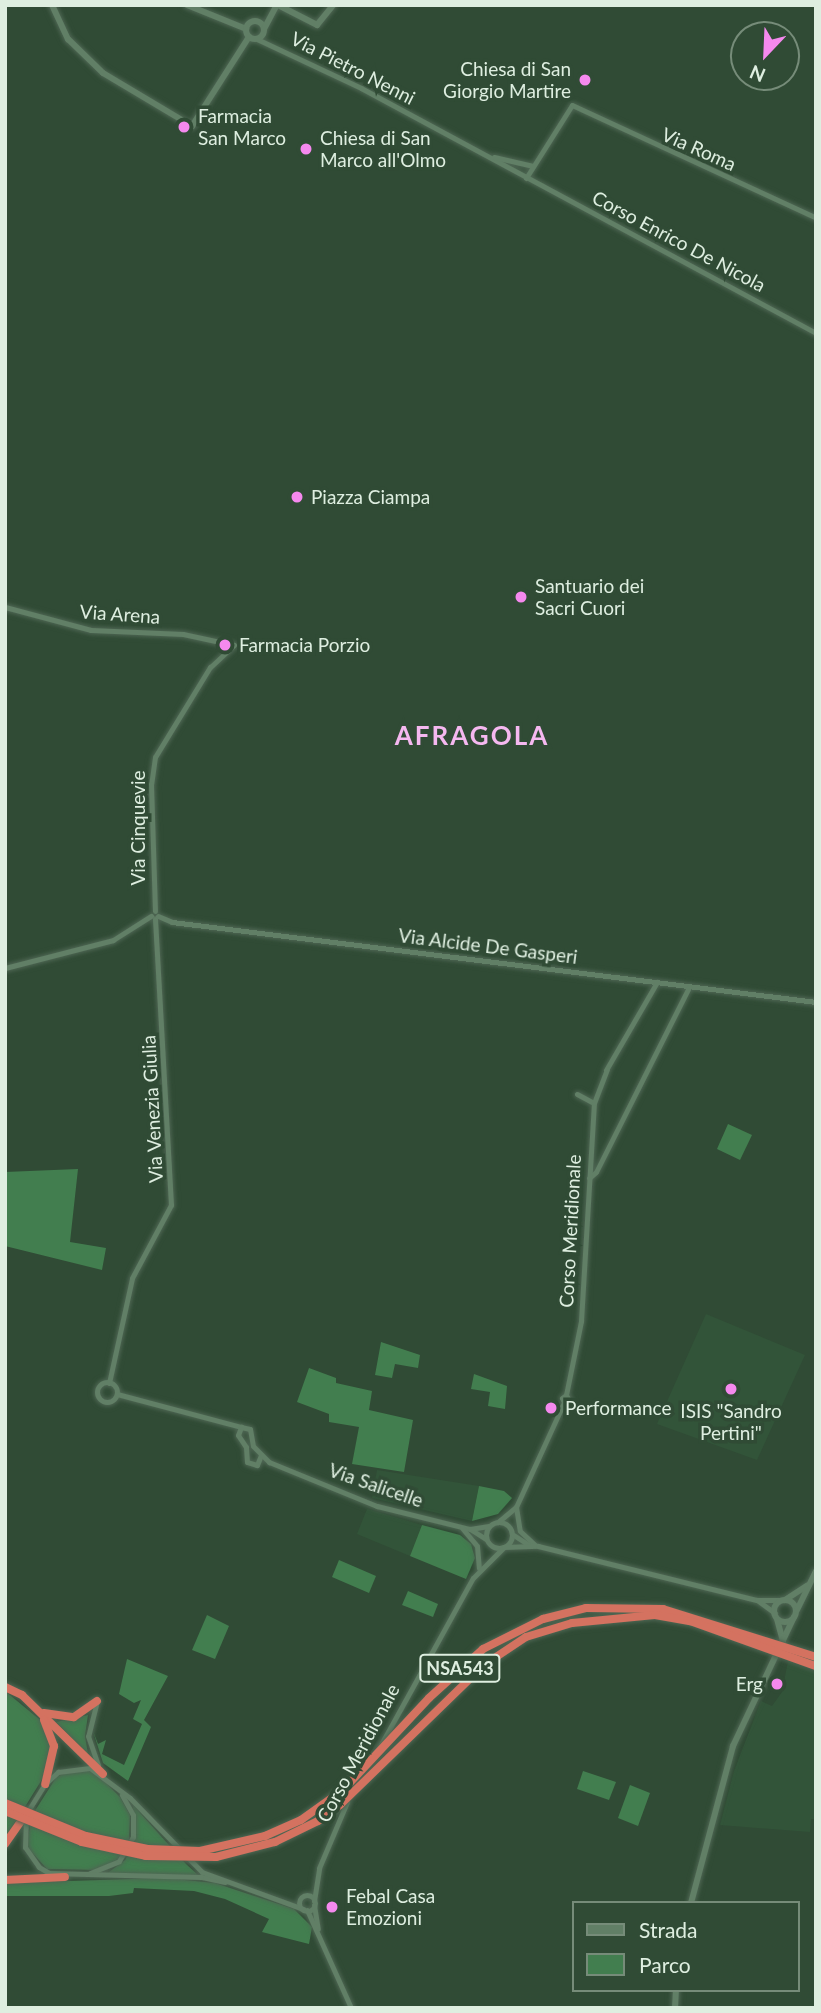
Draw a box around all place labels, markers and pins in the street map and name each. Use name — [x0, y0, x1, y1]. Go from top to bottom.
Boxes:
place label: Chiesa di San Giorgio Martire — [443, 58, 571, 102]
marker: Chiesa di San Giorgio Martire — [577, 72, 593, 88]
place label: Farmacia San Marco — [198, 105, 286, 149]
marker: Farmacia San Marco — [176, 119, 192, 135]
place label: Chiesa di San Marco all'Olmo — [320, 127, 446, 171]
marker: Chiesa di San Marco all'Olmo — [298, 141, 314, 157]
place label: Piazza Ciampa — [311, 486, 430, 508]
marker: Piazza Ciampa — [289, 489, 305, 505]
place label: Santuario dei Sacri Cuori — [535, 575, 644, 619]
marker: Santuario dei Sacri Cuori — [513, 589, 529, 605]
place label: Farmacia Porzio — [239, 634, 370, 656]
marker: Farmacia Porzio — [217, 637, 233, 653]
marker: ISIS "Sandro Pertini" — [723, 1381, 739, 1397]
place label: Performance — [565, 1397, 671, 1419]
marker: Performance — [543, 1400, 559, 1416]
place label: ISIS "Sandro Pertini" — [680, 1400, 782, 1444]
place label: Erg — [736, 1673, 763, 1695]
marker: Erg — [769, 1676, 785, 1692]
place label: Febal Casa Emozioni — [346, 1885, 435, 1929]
marker: Febal Casa Emozioni — [324, 1899, 340, 1915]

